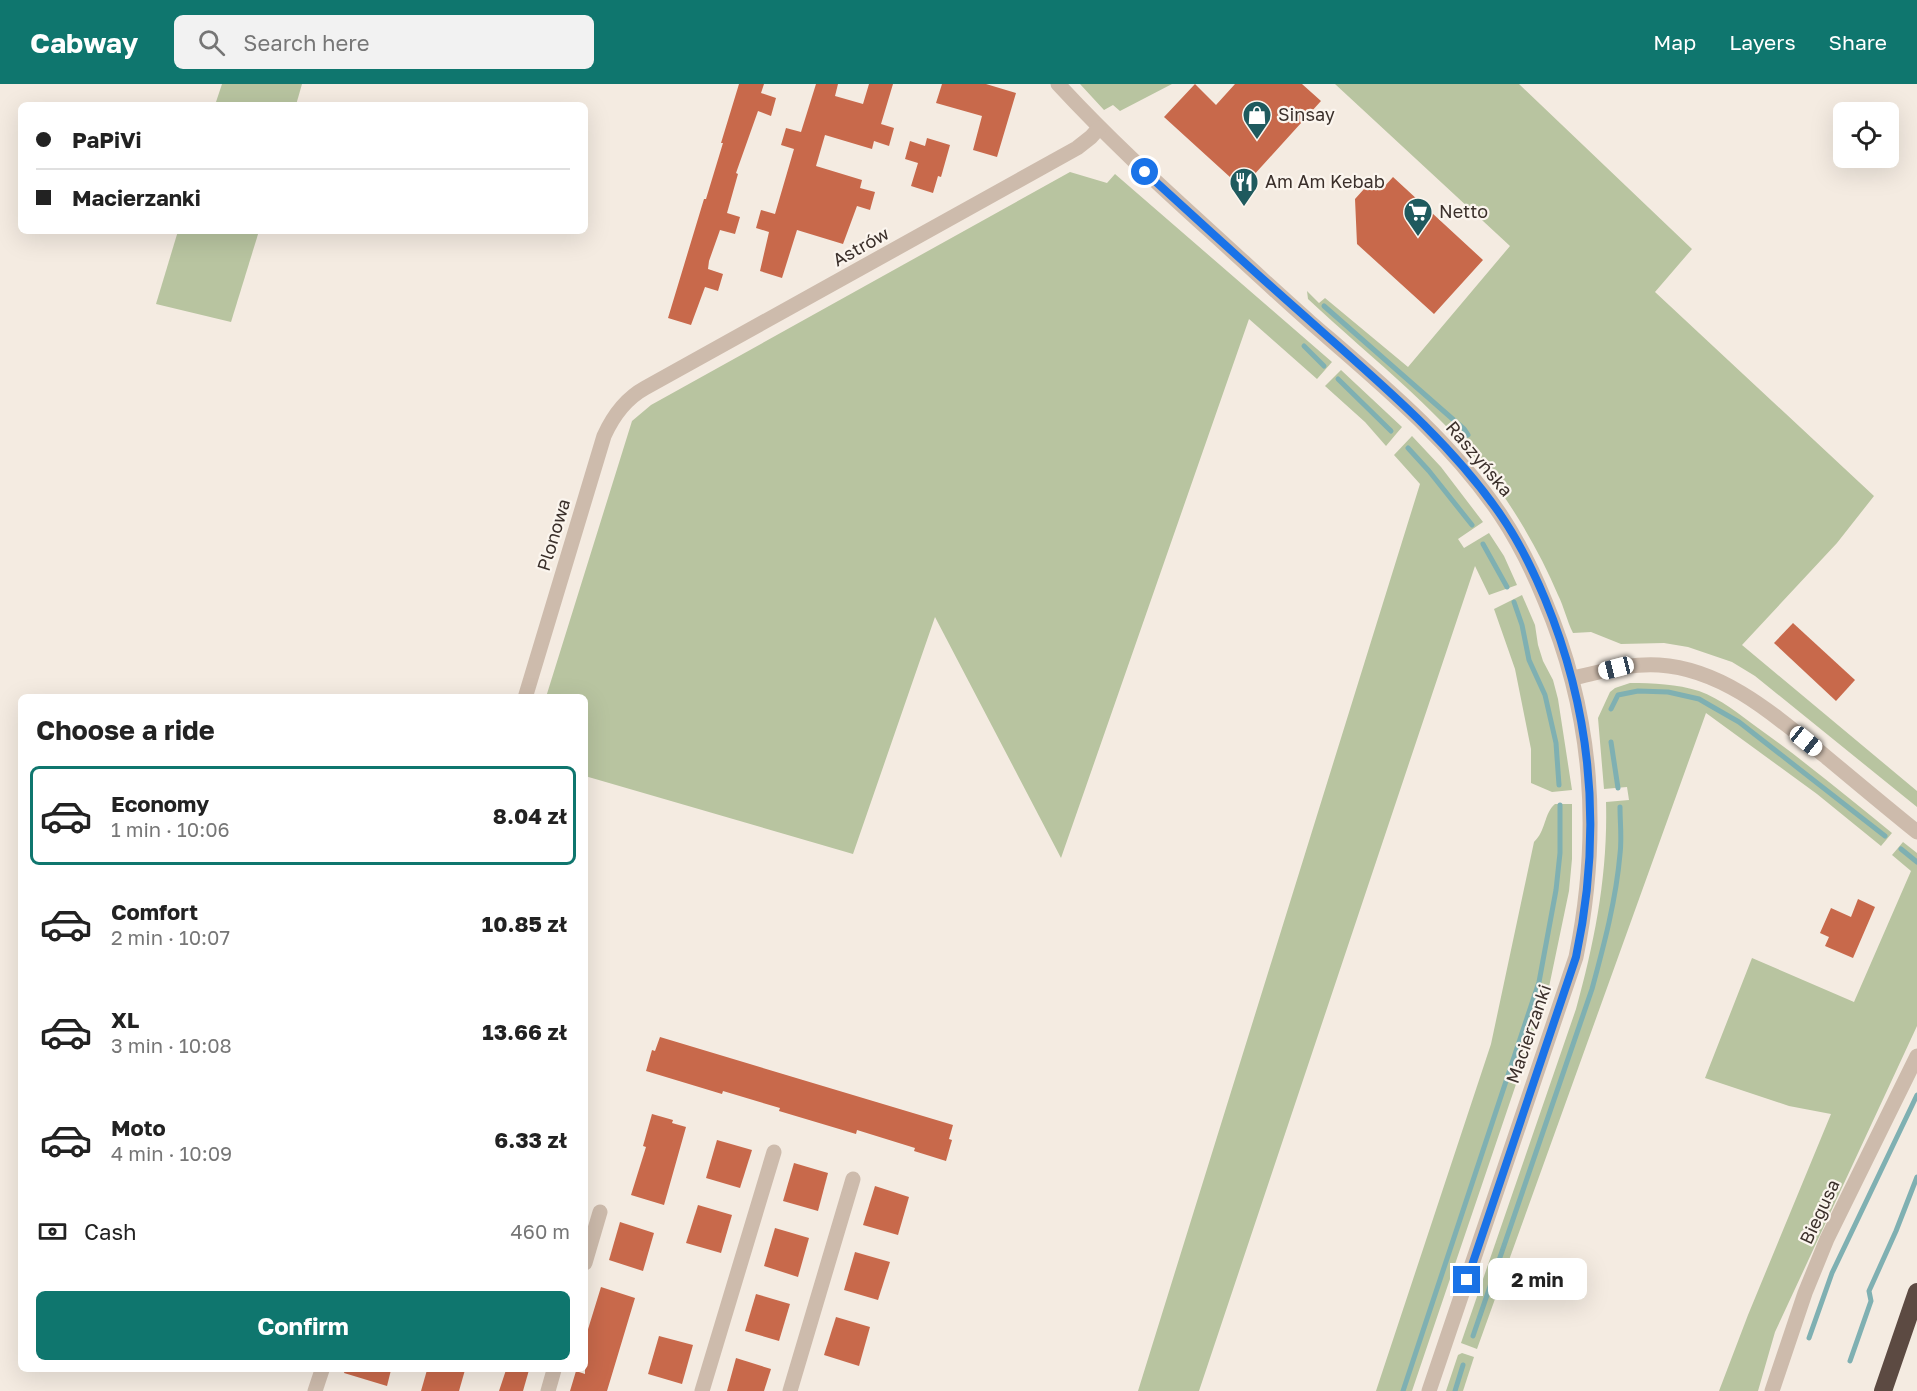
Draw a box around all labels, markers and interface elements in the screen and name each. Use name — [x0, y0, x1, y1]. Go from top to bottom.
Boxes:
search box — [174, 15, 594, 69]
text: Cabway — [30, 26, 138, 59]
icon: search — [195, 26, 228, 59]
text: Search here — [243, 29, 369, 56]
text: Map — [1653, 29, 1696, 55]
text: Layers — [1729, 29, 1796, 55]
text: Share — [1829, 29, 1887, 55]
shop icon: Sinsay — [1241, 99, 1273, 141]
map controls — [1833, 102, 1899, 168]
button: locate — [1833, 102, 1899, 168]
place label: Sinsay — [1278, 103, 1335, 125]
text: PaPiVi — [72, 126, 142, 153]
route start — [1131, 158, 1158, 185]
restaurant icon: Am Am Kebab — [1228, 166, 1260, 208]
place label: Am Am Kebab — [1265, 170, 1385, 192]
text: Macierzanki — [72, 184, 201, 211]
supermarket icon: Netto — [1402, 196, 1434, 238]
place label: Netto — [1439, 200, 1488, 222]
street label: Astrów — [829, 222, 893, 270]
street label: Raszyńska — [1442, 416, 1518, 501]
street label: Plonowa — [532, 496, 574, 573]
car — [1596, 655, 1636, 681]
text: Choose a ride — [36, 714, 215, 746]
car — [1786, 723, 1826, 759]
icon: car — [39, 789, 93, 843]
text: Economy — [111, 790, 209, 817]
text: 8.04 zł — [493, 802, 567, 829]
text: 1 min · 10:06 — [111, 817, 230, 841]
icon: car — [39, 897, 93, 951]
text: Comfort — [111, 898, 198, 925]
text: 10.85 zł — [482, 910, 567, 937]
text: 2 min · 10:07 — [111, 925, 230, 949]
street label: Macierzanki — [1501, 981, 1555, 1086]
icon: car — [39, 1005, 93, 1059]
text: XL — [111, 1006, 139, 1033]
text: 13.66 zł — [482, 1018, 567, 1045]
text: 3 min · 10:08 — [111, 1033, 232, 1057]
icon: car — [39, 1113, 93, 1167]
text: Moto — [111, 1114, 166, 1141]
text: 6.33 zł — [494, 1126, 567, 1153]
text: 4 min · 10:09 — [111, 1141, 232, 1165]
street label: Biegusa — [1795, 1176, 1844, 1247]
icon: cash — [36, 1215, 69, 1248]
text: Cash — [84, 1218, 137, 1245]
text: 460 m — [511, 1219, 570, 1243]
callout: 2 min — [1488, 1259, 1587, 1301]
route end — [1453, 1266, 1480, 1293]
text: 2 min — [1511, 1267, 1564, 1291]
button: Confirm — [36, 1291, 570, 1360]

